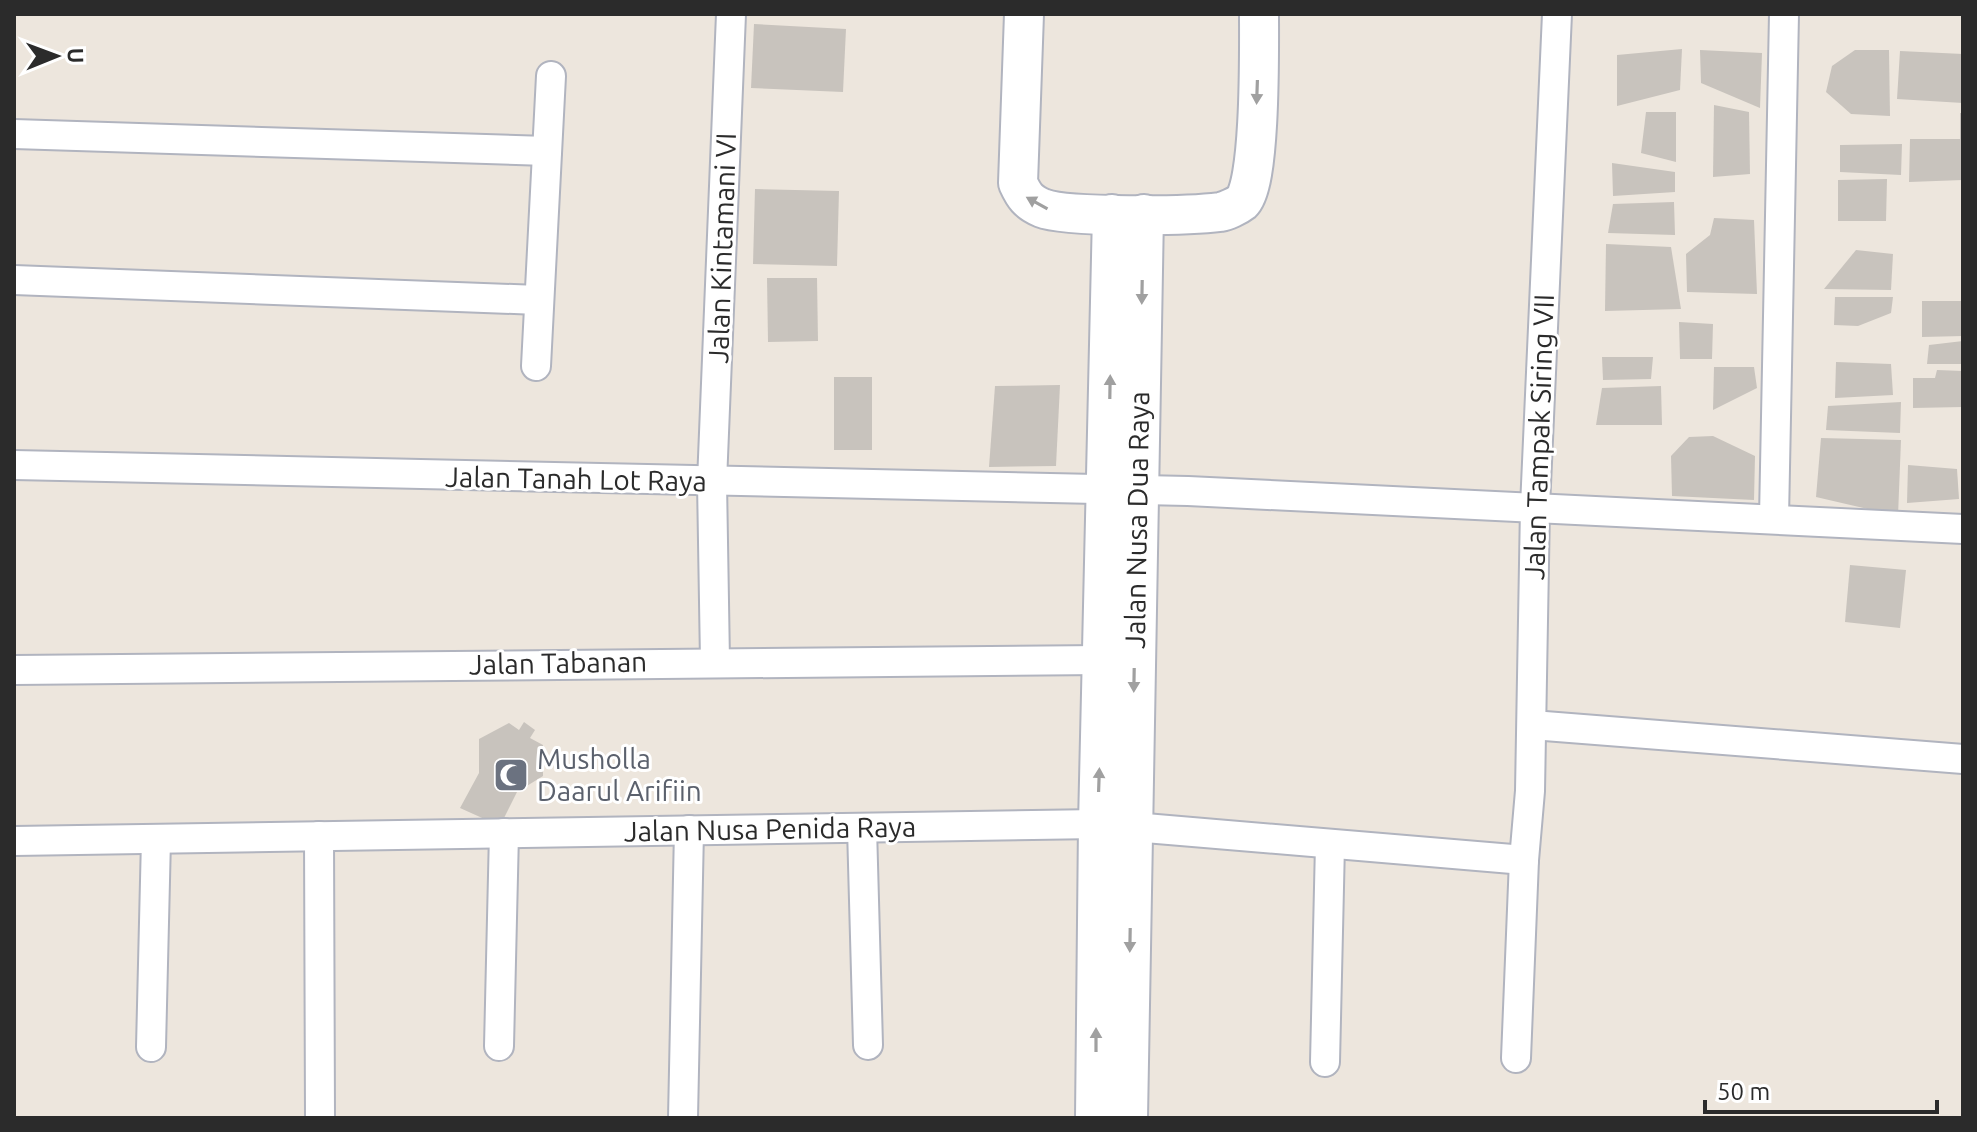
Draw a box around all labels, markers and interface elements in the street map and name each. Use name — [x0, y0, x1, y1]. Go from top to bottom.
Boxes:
north arrow — [16, 16, 96, 96]
text: U — [64, 48, 89, 64]
one-way arrow — [1251, 80, 1264, 105]
street label: Jalan Kintamani VI — [702, 132, 741, 364]
one-way arrow — [1025, 197, 1048, 211]
one-way arrow — [1136, 280, 1148, 305]
street label: Jalan Tampak Siring VII — [1518, 293, 1559, 581]
one-way arrow — [1103, 374, 1116, 399]
street label: Jalan Nusa Dua Raya — [1119, 391, 1154, 649]
street label: Jalan Tanah Lot Raya — [445, 461, 707, 496]
street label: Jalan Tabanan — [469, 645, 647, 680]
one-way arrow — [1127, 668, 1140, 693]
place label: Musholla Daarul Arifiin — [537, 743, 702, 806]
mosque icon: Musholla Daarul Arifiin — [492, 756, 530, 794]
one-way arrow — [1093, 767, 1105, 792]
street label: Jalan Nusa Penida Raya — [623, 810, 917, 847]
one-way arrow — [1124, 928, 1136, 953]
one-way arrow — [1090, 1027, 1102, 1052]
scale bar — [1705, 1064, 1937, 1114]
text: 50 m — [1717, 1078, 1770, 1105]

